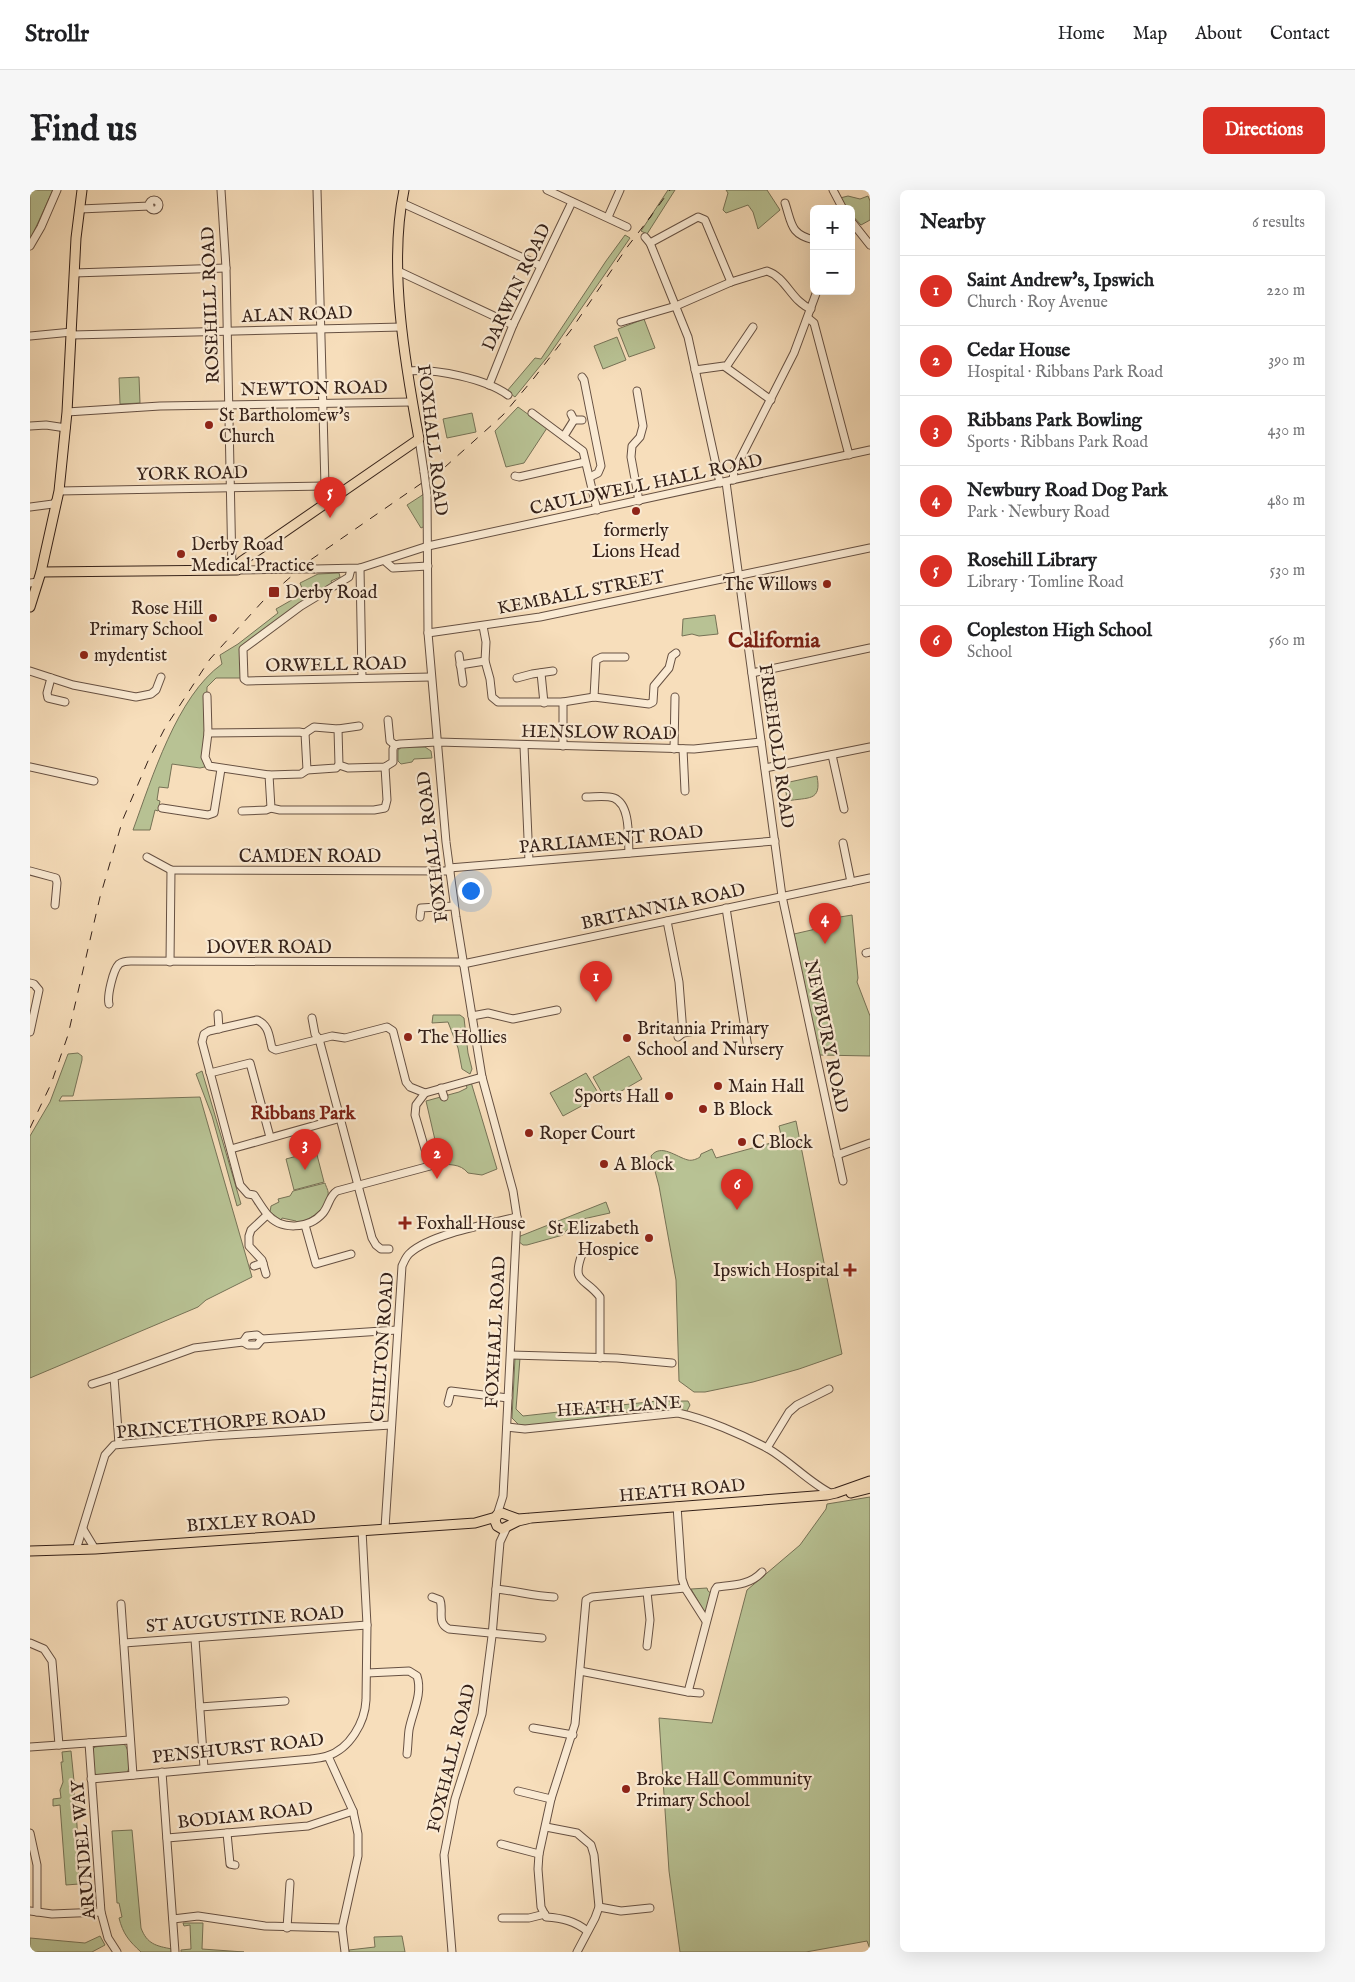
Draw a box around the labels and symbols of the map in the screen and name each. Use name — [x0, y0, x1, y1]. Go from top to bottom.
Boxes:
street label: DARWIN ROAD — [478, 220, 557, 355]
street label: ROSEHILL ROAD — [197, 226, 226, 384]
street label: ALAN ROAD — [240, 302, 353, 329]
street label: FOXHALL ROAD — [411, 363, 452, 517]
street label: NEWTON ROAD — [240, 377, 388, 402]
place label: St Bartholomew's Church — [219, 405, 350, 449]
marker: St Bartholomew's Church — [203, 419, 215, 431]
street label: CAULDWELL HALL ROAD — [528, 450, 765, 521]
street label: YORK ROAD — [136, 462, 248, 487]
pin: 5 — [314, 477, 346, 518]
marker: formerly Lions Head — [630, 505, 642, 517]
place label: formerly Lions Head — [592, 520, 680, 564]
place label: Derby Road Medical Practice — [191, 534, 314, 578]
marker: Derby Road Medical Practice — [175, 548, 187, 560]
street label: KEMBALL STREET — [496, 566, 667, 621]
place label: The Willows — [723, 574, 817, 597]
marker: The Willows — [821, 578, 833, 590]
place label: Derby Road — [285, 582, 378, 605]
marker: Derby Road — [267, 585, 281, 599]
place label: Rose Hill Primary School — [89, 598, 203, 642]
marker: Rose Hill Primary School — [207, 612, 219, 624]
district label: California — [728, 627, 820, 655]
place label: mydentist — [94, 645, 167, 668]
marker: mydentist — [78, 649, 90, 661]
street label: ORWELL ROAD — [265, 653, 407, 678]
street label: FREEHOLD ROAD — [753, 663, 798, 830]
street label: HENSLOW ROAD — [521, 721, 677, 746]
street label: FOXHALL ROAD — [413, 770, 454, 924]
street label: PARLIAMENT ROAD — [518, 821, 704, 860]
street label: CAMDEN ROAD — [239, 846, 381, 869]
your location — [458, 878, 484, 904]
street label: BRITANNIA ROAD — [579, 879, 748, 936]
pin: 4 — [809, 903, 841, 944]
street label: DOVER ROAD — [206, 937, 332, 960]
street label: NEWBURY ROAD — [798, 958, 853, 1115]
pin: 1 — [580, 961, 612, 1002]
place label: Britannia Primary School and Nursery — [637, 1018, 784, 1062]
place label: The Hollies — [418, 1027, 507, 1050]
marker: The Hollies — [402, 1031, 414, 1043]
marker: Britannia Primary School and Nursery — [621, 1032, 633, 1044]
place label: Main Hall — [728, 1076, 804, 1099]
marker: Main Hall — [712, 1080, 724, 1092]
place label: Sports Hall — [574, 1086, 659, 1109]
marker: Sports Hall — [663, 1090, 675, 1102]
place label: B Block — [713, 1099, 773, 1122]
district label: Ribbans Park — [251, 1102, 356, 1126]
marker: B Block — [697, 1103, 709, 1115]
place label: Roper Court — [539, 1123, 636, 1146]
marker: Roper Court — [523, 1127, 535, 1139]
pin: 3 — [289, 1129, 321, 1170]
place label: C Block — [752, 1132, 813, 1155]
marker: C Block — [736, 1136, 748, 1148]
pin: 2 — [421, 1138, 453, 1179]
place label: A Block — [613, 1154, 674, 1177]
marker: A Block — [598, 1158, 610, 1170]
pin: 6 — [721, 1169, 753, 1210]
place label: Foxhall House — [416, 1213, 525, 1236]
marker: Foxhall House — [398, 1216, 412, 1230]
place label: St Elizabeth Hospice — [548, 1218, 639, 1262]
marker: St Elizabeth Hospice — [643, 1232, 655, 1244]
street label: FOXHALL ROAD — [481, 1255, 512, 1409]
place label: Ipswich Hospital — [713, 1260, 839, 1283]
marker: Ipswich Hospital — [843, 1263, 857, 1277]
street label: CHILTON ROAD — [367, 1272, 400, 1423]
street label: HEATH LANE — [556, 1392, 682, 1423]
street label: PRINCETHORPE ROAD — [115, 1404, 327, 1445]
street label: HEATH ROAD — [618, 1475, 746, 1508]
street label: BIXLEY ROAD — [186, 1506, 317, 1538]
street label: ST AUGUSTINE ROAD — [145, 1602, 345, 1639]
street label: FOXHALL ROAD — [423, 1682, 482, 1835]
street label: PENSHURST ROAD — [151, 1729, 325, 1770]
place label: Broke Hall Community Primary School — [636, 1769, 812, 1813]
street label: ARUNDEL WAY — [67, 1778, 102, 1922]
marker: Broke Hall Community Primary School — [620, 1783, 632, 1795]
street label: BODIAM ROAD — [176, 1798, 314, 1835]

